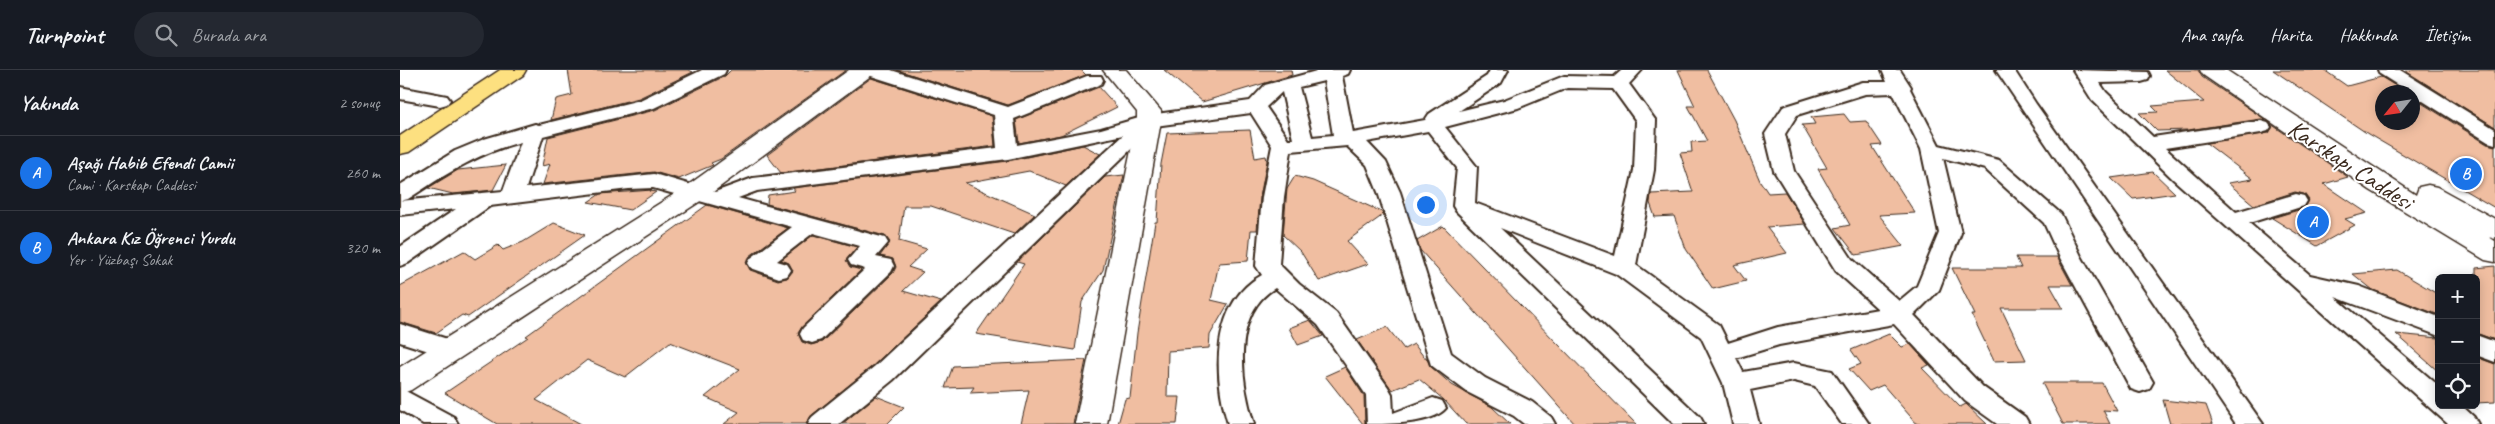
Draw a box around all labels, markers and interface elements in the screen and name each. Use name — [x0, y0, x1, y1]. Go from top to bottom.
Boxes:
search box — [134, 12, 484, 57]
text: Turnpoint — [25, 20, 104, 50]
icon: search — [152, 21, 180, 49]
text: Burada ara — [192, 23, 266, 47]
text: Ana sayfa — [2181, 24, 2242, 46]
text: Harita — [2270, 24, 2311, 46]
text: Hakkında — [2339, 24, 2397, 46]
text: İletişim — [2425, 24, 2470, 46]
north arrow — [2375, 85, 2420, 130]
text: Yakında — [20, 90, 78, 116]
text: 2 sonuç — [339, 93, 380, 113]
street label: Karskapı Caddesi — [2282, 112, 2422, 219]
text: Aşağı Habib Efendi Camii — [67, 151, 233, 175]
pin: B — [2450, 155, 2482, 193]
text: A — [32, 163, 40, 183]
text: 260 m — [346, 163, 380, 183]
text: Cami · Karskapı Caddesi — [67, 175, 196, 195]
your location — [1413, 192, 1439, 218]
pin: A — [2297, 203, 2329, 241]
text: Ankara Kız Öğrenci Yurdu — [67, 226, 234, 250]
text: B — [32, 238, 40, 258]
text: 320 m — [346, 238, 380, 258]
text: Yer · Yüzbaşı Sokak — [67, 250, 172, 270]
map controls — [2435, 274, 2480, 409]
button: + — [2435, 274, 2480, 319]
button: − — [2435, 319, 2480, 364]
button: locate — [2435, 364, 2480, 409]

